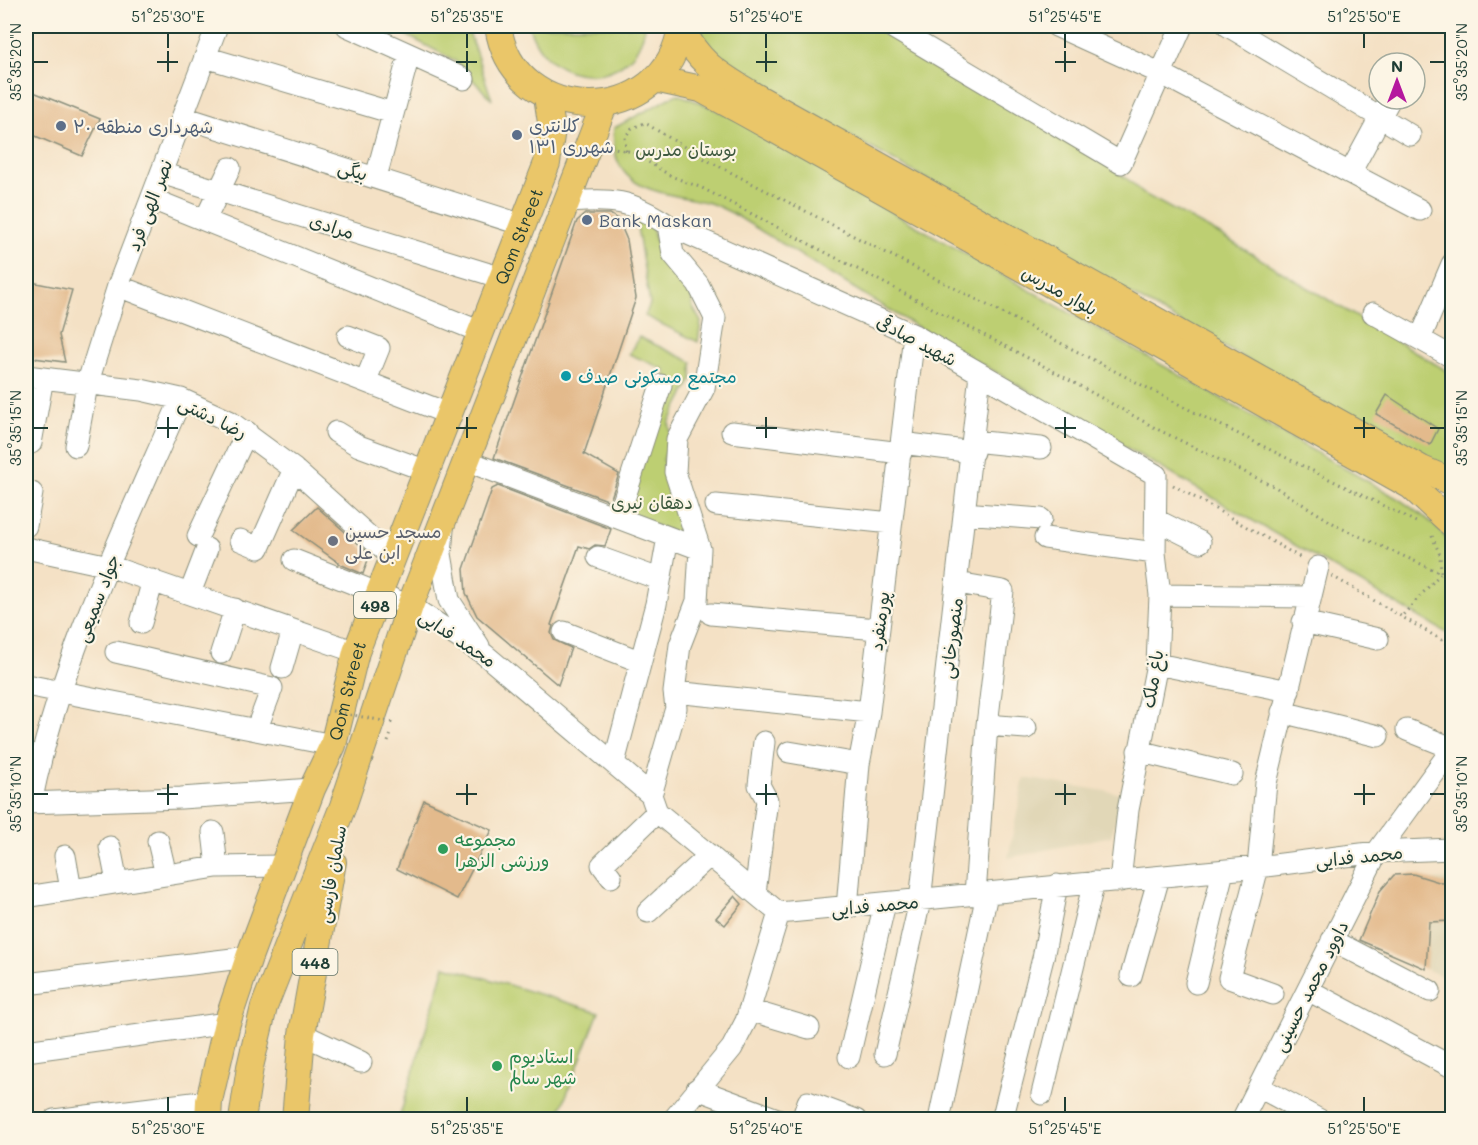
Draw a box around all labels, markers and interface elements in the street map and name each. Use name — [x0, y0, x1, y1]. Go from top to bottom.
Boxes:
text: 51°25'30"E — [131, 6, 205, 26]
text: 51°25'35"E — [430, 6, 504, 26]
text: 51°25'40"E — [729, 6, 803, 26]
text: 51°25'45"E — [1028, 6, 1102, 26]
text: 51°25'50"E — [1327, 6, 1401, 26]
text: 35°35'20"N — [5, 23, 25, 101]
text: 35°35'20"N — [1451, 23, 1471, 101]
north arrow — [1367, 51, 1427, 111]
text: N — [1391, 55, 1403, 76]
place label: کلانتری ۱۳۱ شهرری — [529, 113, 614, 158]
place label: شهرداری منطقه ۲۰ — [73, 114, 213, 138]
marker: شهرداری منطقه ۲۰ — [54, 119, 68, 133]
marker: کلانتری ۱۳۱ شهرری — [510, 128, 524, 142]
park label: بوستان مدرس — [635, 137, 737, 161]
street label: بیگی — [335, 154, 371, 186]
street label: نصر الهی فرد — [121, 156, 177, 254]
street label: Qom Street — [489, 184, 548, 288]
street label: مرادی — [307, 208, 357, 244]
place label: Bank Maskan — [599, 208, 712, 232]
marker: Bank Maskan — [580, 213, 594, 227]
street label: بلوار مدرس — [1018, 259, 1102, 321]
street label: شهید صادقی — [873, 309, 961, 371]
place label: مجتمع مسکونی صدف — [578, 364, 737, 390]
marker: مجتمع مسکونی صدف — [559, 369, 573, 383]
text: 35°35'15"N — [5, 390, 25, 466]
street label: رضا دشتی — [175, 390, 251, 444]
text: 35°35'15"N — [1451, 390, 1471, 466]
park label: دهقان نیری — [611, 490, 693, 514]
place label: مسجد حسین ابن علی — [345, 519, 442, 564]
marker: مسجد حسین ابن علی — [326, 534, 340, 548]
street label: جواد سمیعی — [69, 551, 125, 645]
street label: پورمنفرد — [863, 590, 896, 652]
road number: 498 — [354, 592, 396, 618]
street label: منصورخانی — [934, 596, 968, 680]
street label: محمد فدایی — [415, 603, 501, 673]
street label: Qom Street — [323, 637, 371, 743]
street label: باغ ملک — [1136, 648, 1169, 710]
text: 35°35'10"N — [5, 756, 25, 832]
text: 35°35'10"N — [1451, 756, 1471, 832]
street label: سلمان فارسی — [311, 823, 351, 925]
place label: مجموعه ورزشی الزهرا — [455, 827, 549, 872]
street label: محمد فدایی — [1314, 839, 1404, 873]
marker: مجموعه ورزشی الزهرا — [436, 842, 450, 856]
street label: محمد فدایی — [830, 889, 920, 921]
street label: داوود محمد حسینی — [1267, 916, 1353, 1056]
road number: 448 — [292, 949, 338, 975]
place label: استادیوم شهر سالم — [509, 1044, 577, 1092]
marker: استادیوم شهر سالم — [490, 1059, 504, 1073]
text: 51°25'30"E — [131, 1118, 205, 1138]
text: 51°25'35"E — [430, 1118, 504, 1138]
text: 51°25'40"E — [729, 1118, 803, 1138]
text: 51°25'45"E — [1028, 1118, 1102, 1138]
text: 51°25'50"E — [1327, 1118, 1401, 1138]

